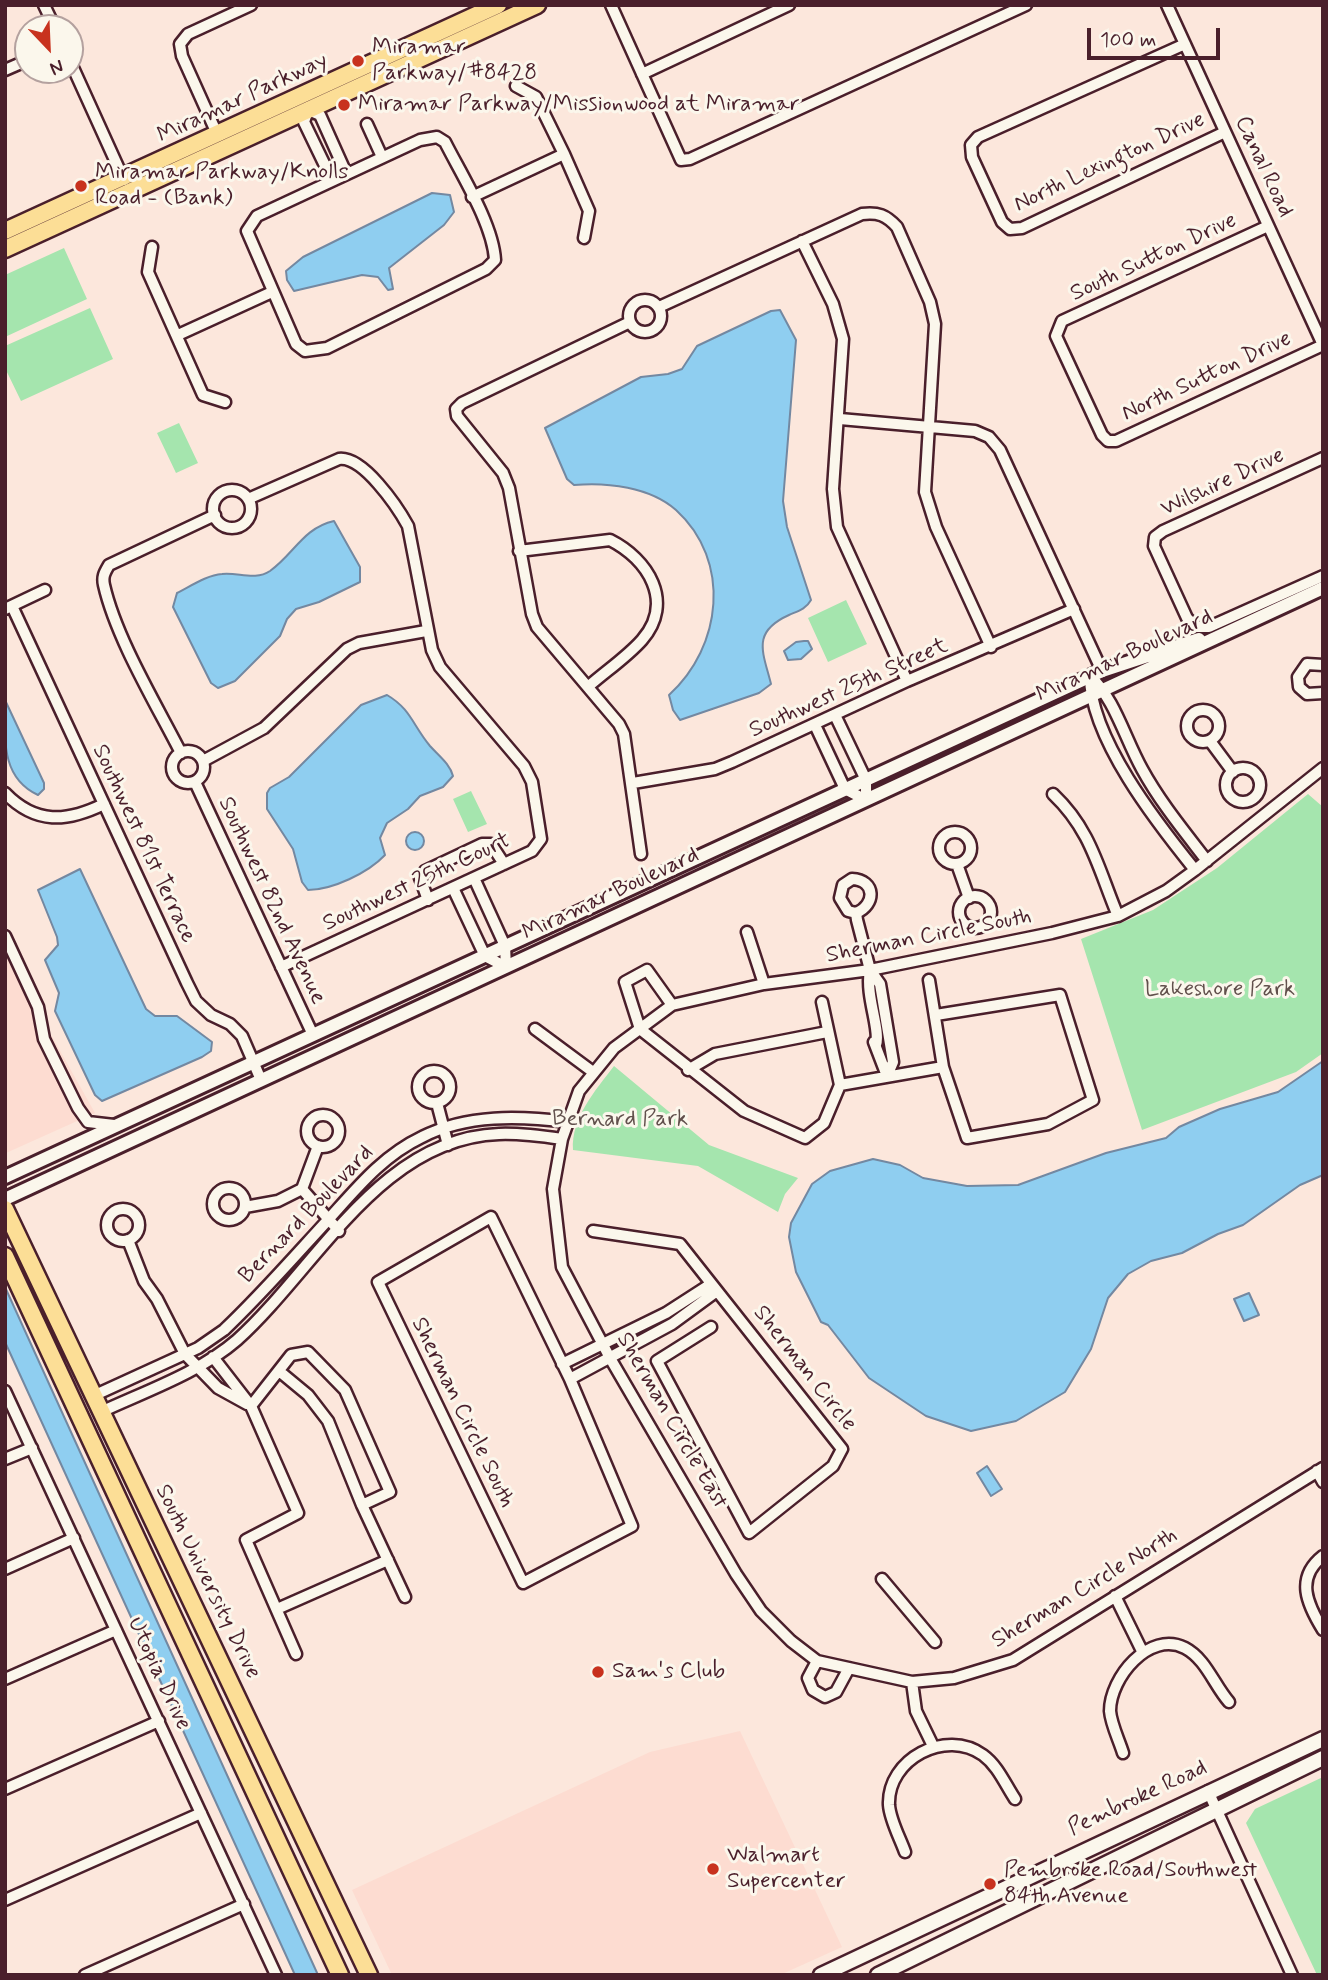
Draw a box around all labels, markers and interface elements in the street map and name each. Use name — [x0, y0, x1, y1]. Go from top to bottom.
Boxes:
north arrow — [14, 14, 84, 84]
scale bar — [1090, 14, 1223, 58]
text: 100 m — [1100, 26, 1156, 54]
place label: Miramar Parkway/#8428 — [372, 34, 537, 88]
street label: Miramar Parkway — [153, 47, 333, 151]
text: N — [46, 53, 67, 81]
marker: Miramar Parkway/#8428 — [350, 53, 366, 69]
place label: Miramar Parkway/Missionwood at Miramar — [358, 91, 800, 119]
marker: Miramar Parkway/Missionwood at Miramar — [336, 97, 352, 113]
street label: North Lexington Drive — [1010, 107, 1210, 219]
street label: Canal Road — [1228, 112, 1298, 222]
place label: Miramar Parkway/Knolls Road - (Bank) — [95, 159, 349, 213]
marker: Miramar Parkway/Knolls Road - (Bank) — [73, 178, 89, 194]
street label: South Sutton Drive — [1066, 207, 1242, 309]
street label: North Sutton Drive — [1118, 326, 1296, 428]
street label: Wilshire Drive — [1157, 442, 1289, 524]
street label: Miramar Boulevard — [1032, 604, 1218, 710]
street label: Southwest 25th Street — [746, 633, 952, 745]
street label: Southwest 81st Terrace — [85, 740, 201, 948]
street label: Southwest 82nd Avenue — [211, 793, 331, 1009]
street label: Southwest 25th Court — [319, 827, 515, 939]
street label: Miramar Boulevard — [518, 842, 704, 948]
street label: Sherman Circle South — [824, 904, 1034, 970]
park label: Lakeshore Park — [1145, 976, 1295, 1004]
park label: Bernard Park — [552, 1106, 688, 1134]
street label: Bernard Boulevard — [234, 1140, 380, 1290]
street label: Sherman Circle — [746, 1301, 862, 1437]
street label: Sherman Circle South — [404, 1313, 520, 1513]
street label: Sherman Circle East — [609, 1328, 733, 1514]
street label: South University Drive — [148, 1480, 266, 1684]
street label: Sherman Circle North — [987, 1523, 1183, 1655]
street label: Utopia Drive — [120, 1613, 196, 1735]
place label: Sam's Club — [612, 1658, 725, 1686]
marker: Sam's Club — [590, 1664, 606, 1680]
street label: Pembroke Road — [1064, 1755, 1212, 1843]
place label: Walmart Supercenter — [727, 1842, 846, 1896]
place label: Pembroke Road/Southwest 84th Avenue — [1004, 1857, 1257, 1911]
marker: Walmart Supercenter — [705, 1861, 721, 1877]
marker: Pembroke Road/Southwest 84th Avenue — [982, 1876, 998, 1892]

